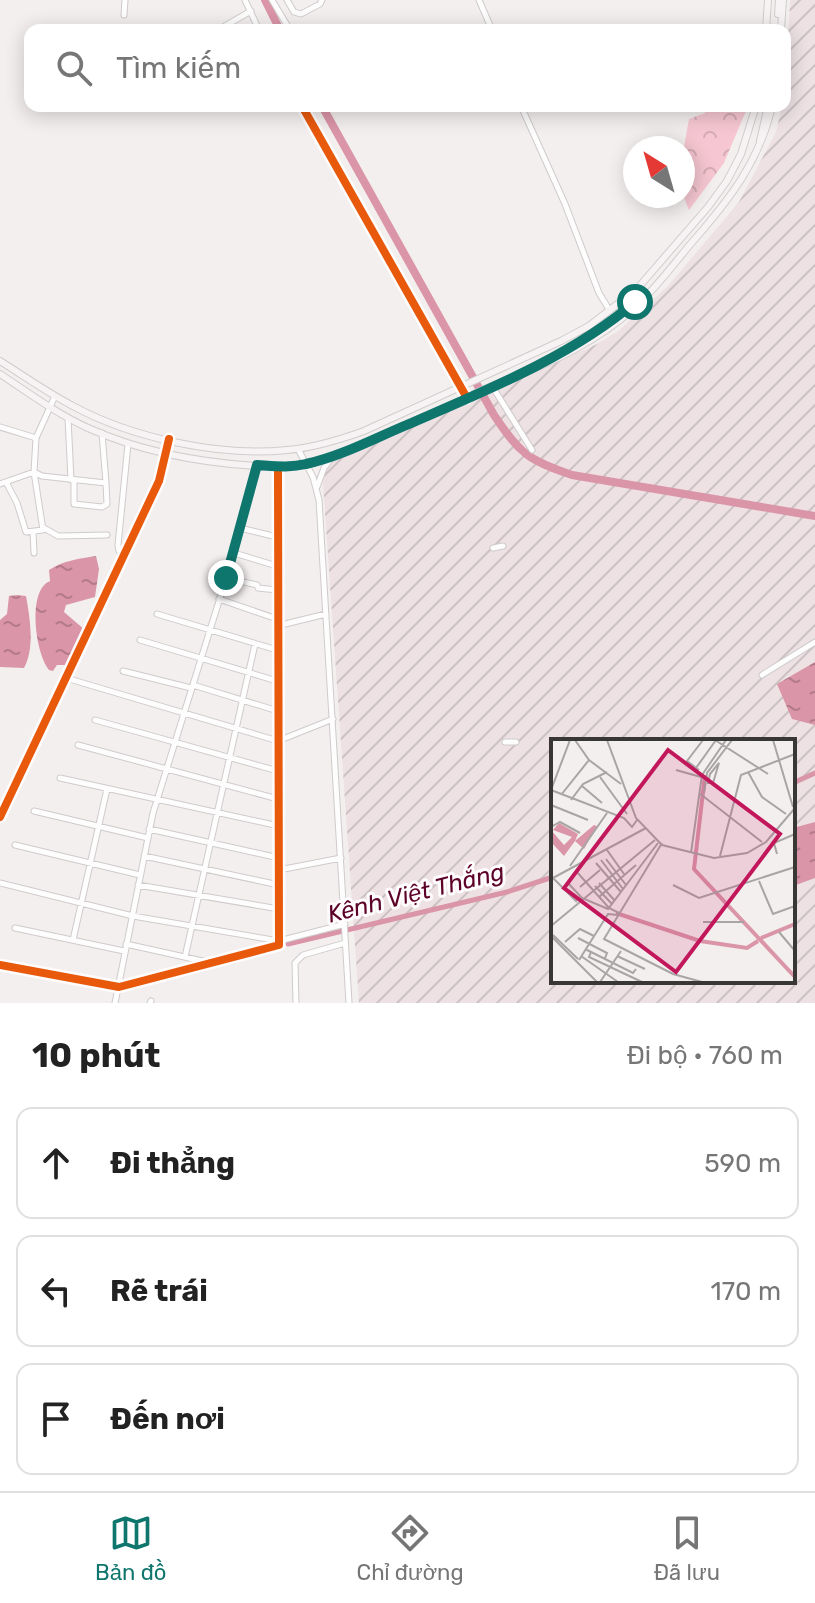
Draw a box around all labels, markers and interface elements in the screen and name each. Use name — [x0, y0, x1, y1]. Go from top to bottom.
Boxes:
search box — [24, 24, 791, 112]
icon: search — [52, 46, 96, 90]
text: Tìm kiếm — [116, 50, 241, 86]
north arrow — [623, 136, 695, 208]
route start — [617, 284, 653, 320]
route end — [208, 560, 244, 596]
inset map — [551, 739, 795, 983]
water label: Kênh Việt Thắng — [324, 855, 507, 929]
text: 10 phút — [32, 1035, 161, 1076]
text: Đi bộ · 760 m — [627, 1040, 783, 1071]
icon: ahead — [34, 1141, 78, 1185]
text: Đi thẳng — [110, 1145, 235, 1181]
text: 590 m — [704, 1148, 781, 1179]
icon: left — [34, 1269, 78, 1313]
text: Rẽ trái — [110, 1273, 208, 1309]
text: 170 m — [711, 1276, 781, 1307]
icon: arrive — [34, 1397, 78, 1441]
text: Đến nơi — [110, 1401, 225, 1437]
tab: Bản đồ — [95, 1511, 166, 1586]
tab: Chỉ đường — [357, 1511, 464, 1586]
tab: Đã lưu — [654, 1511, 720, 1586]

